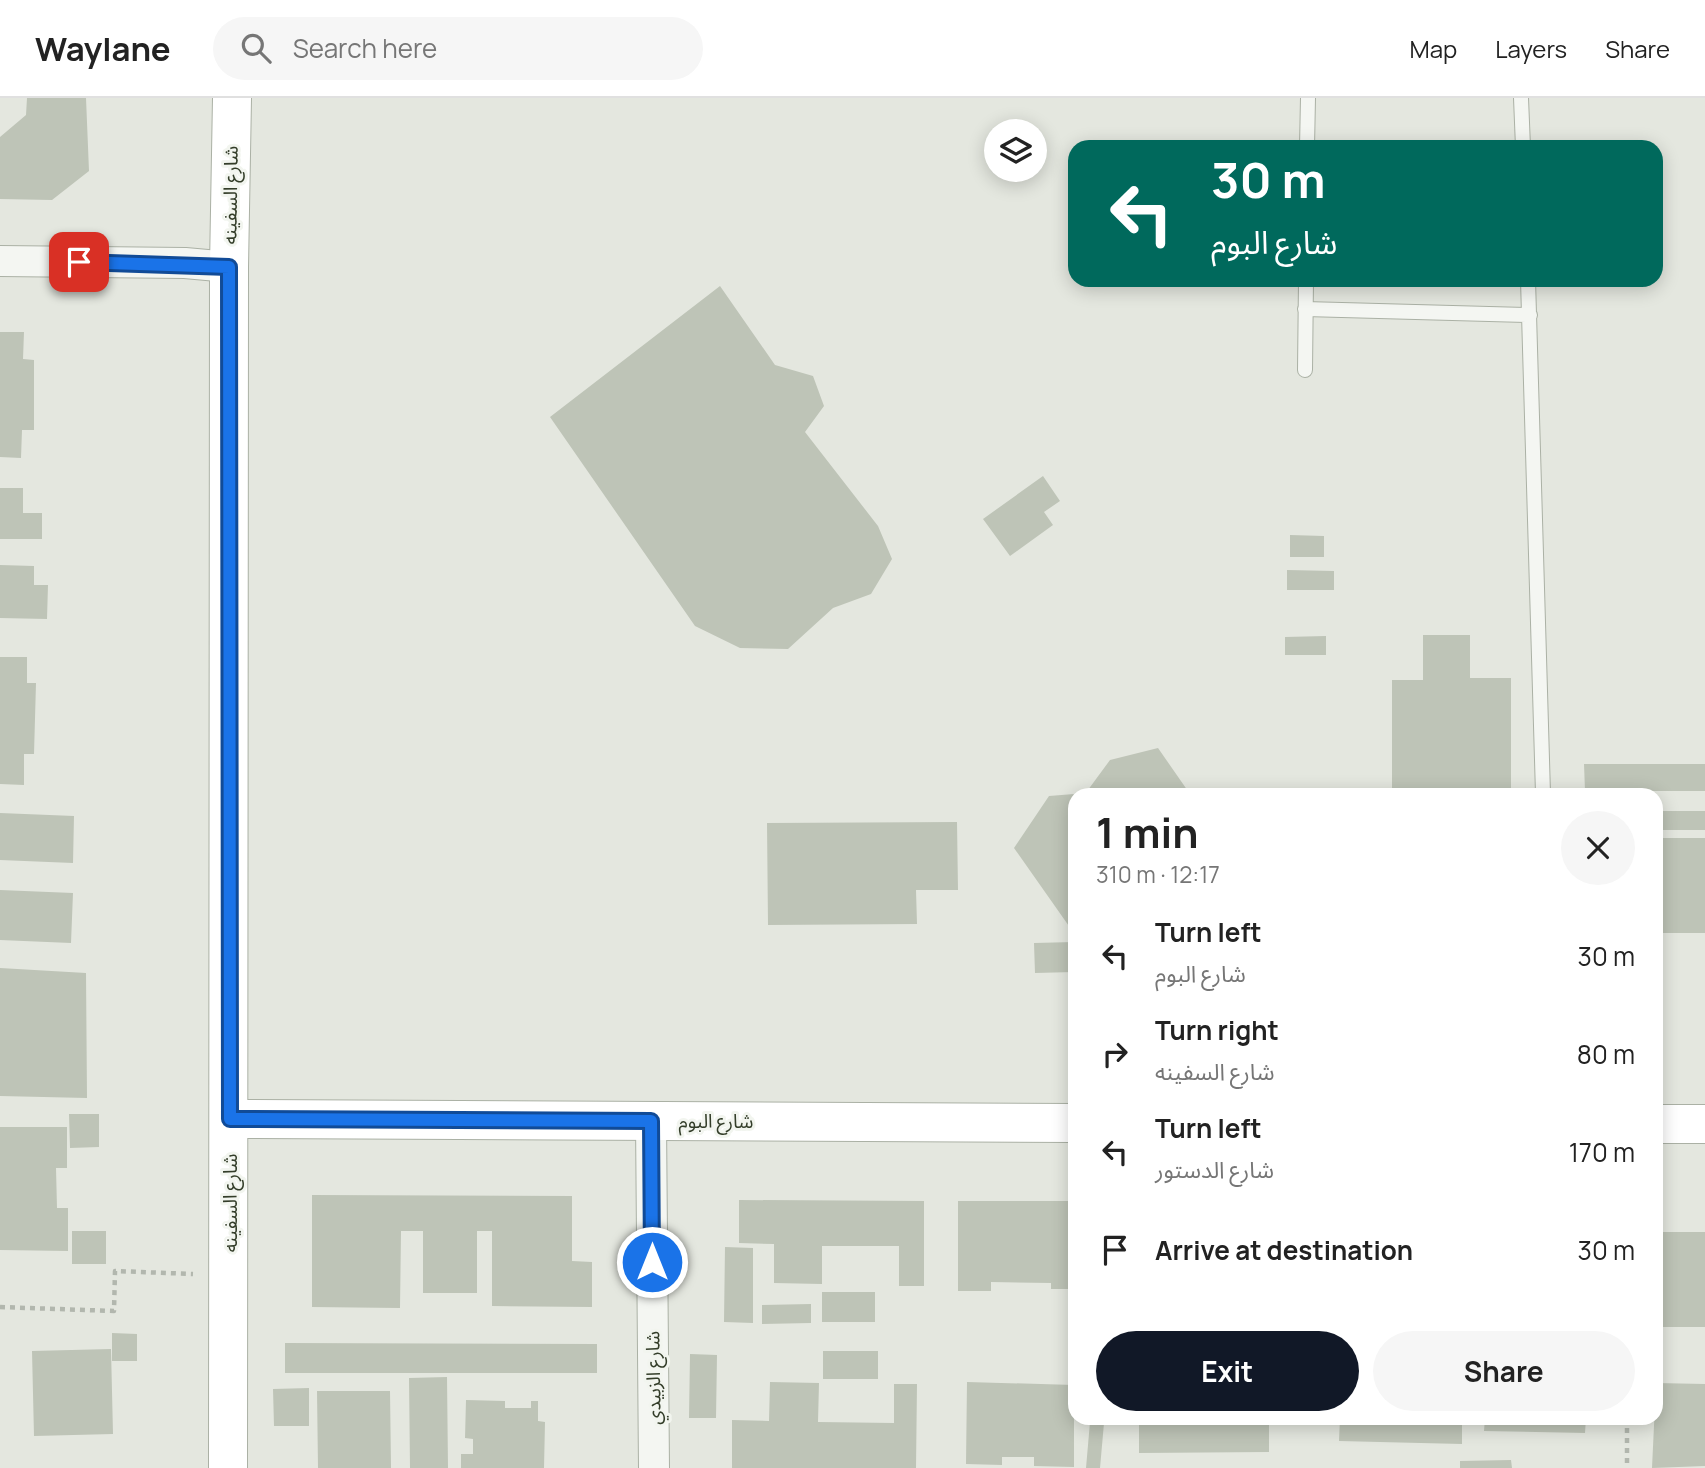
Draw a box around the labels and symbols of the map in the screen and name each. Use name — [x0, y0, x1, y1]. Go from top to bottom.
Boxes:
street label: شارع السفينه — [216, 145, 245, 245]
pin — [49, 232, 109, 292]
street label: شارع البوم — [679, 1108, 753, 1136]
street label: شارع السفينه — [217, 1154, 244, 1252]
position arrow — [615, 1225, 689, 1299]
street label: شارع الزبيدي — [639, 1331, 669, 1425]

